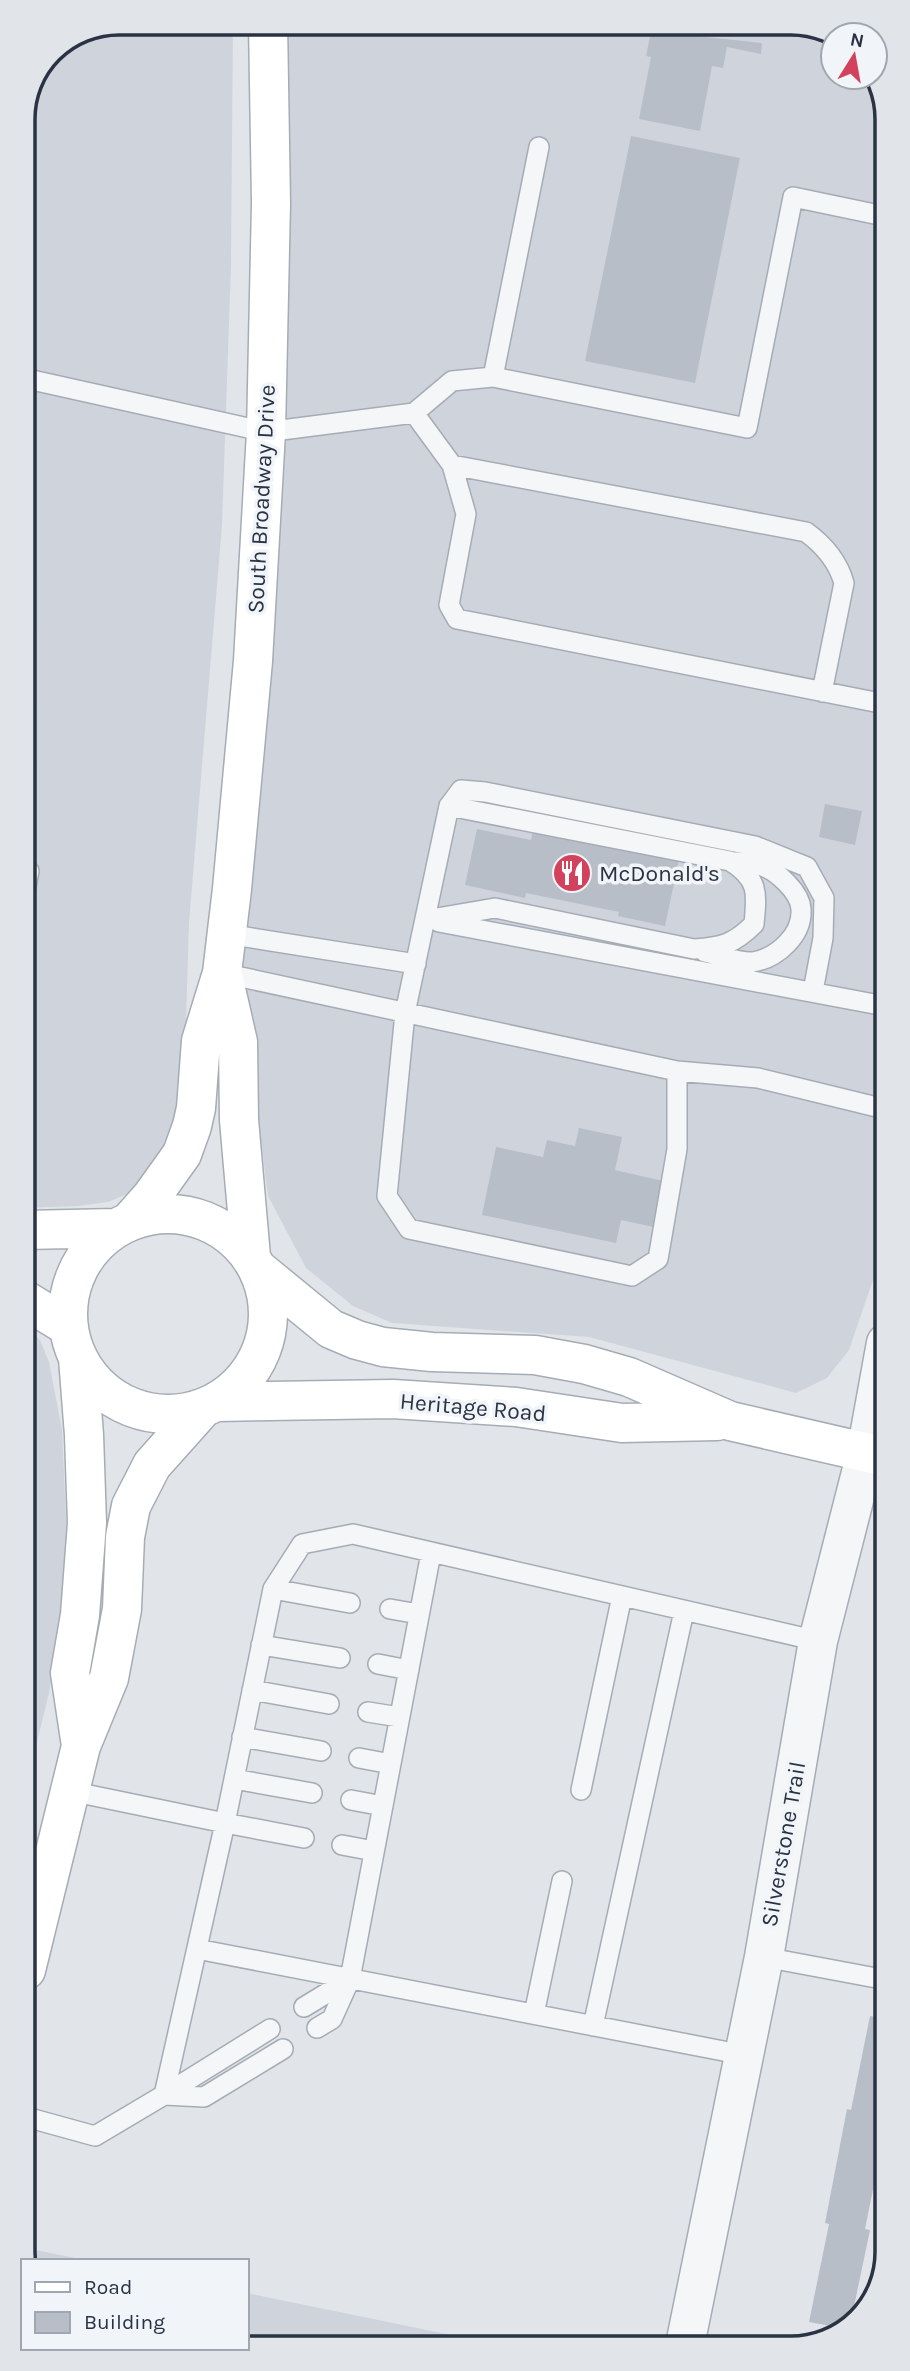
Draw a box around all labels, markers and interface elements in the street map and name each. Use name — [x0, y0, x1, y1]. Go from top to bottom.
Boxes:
north arrow — [819, 21, 889, 91]
text: N — [848, 28, 866, 52]
street label: South Broadway Drive — [242, 384, 281, 614]
restaurant icon: McDonald's — [551, 852, 593, 894]
place label: McDonald's — [599, 860, 720, 887]
street label: Heritage Road — [399, 1388, 547, 1427]
street label: Silverstone Trail — [756, 1759, 811, 1929]
legend — [21, 2259, 248, 2350]
text: Road — [84, 2275, 132, 2299]
text: Building — [84, 2310, 165, 2334]

